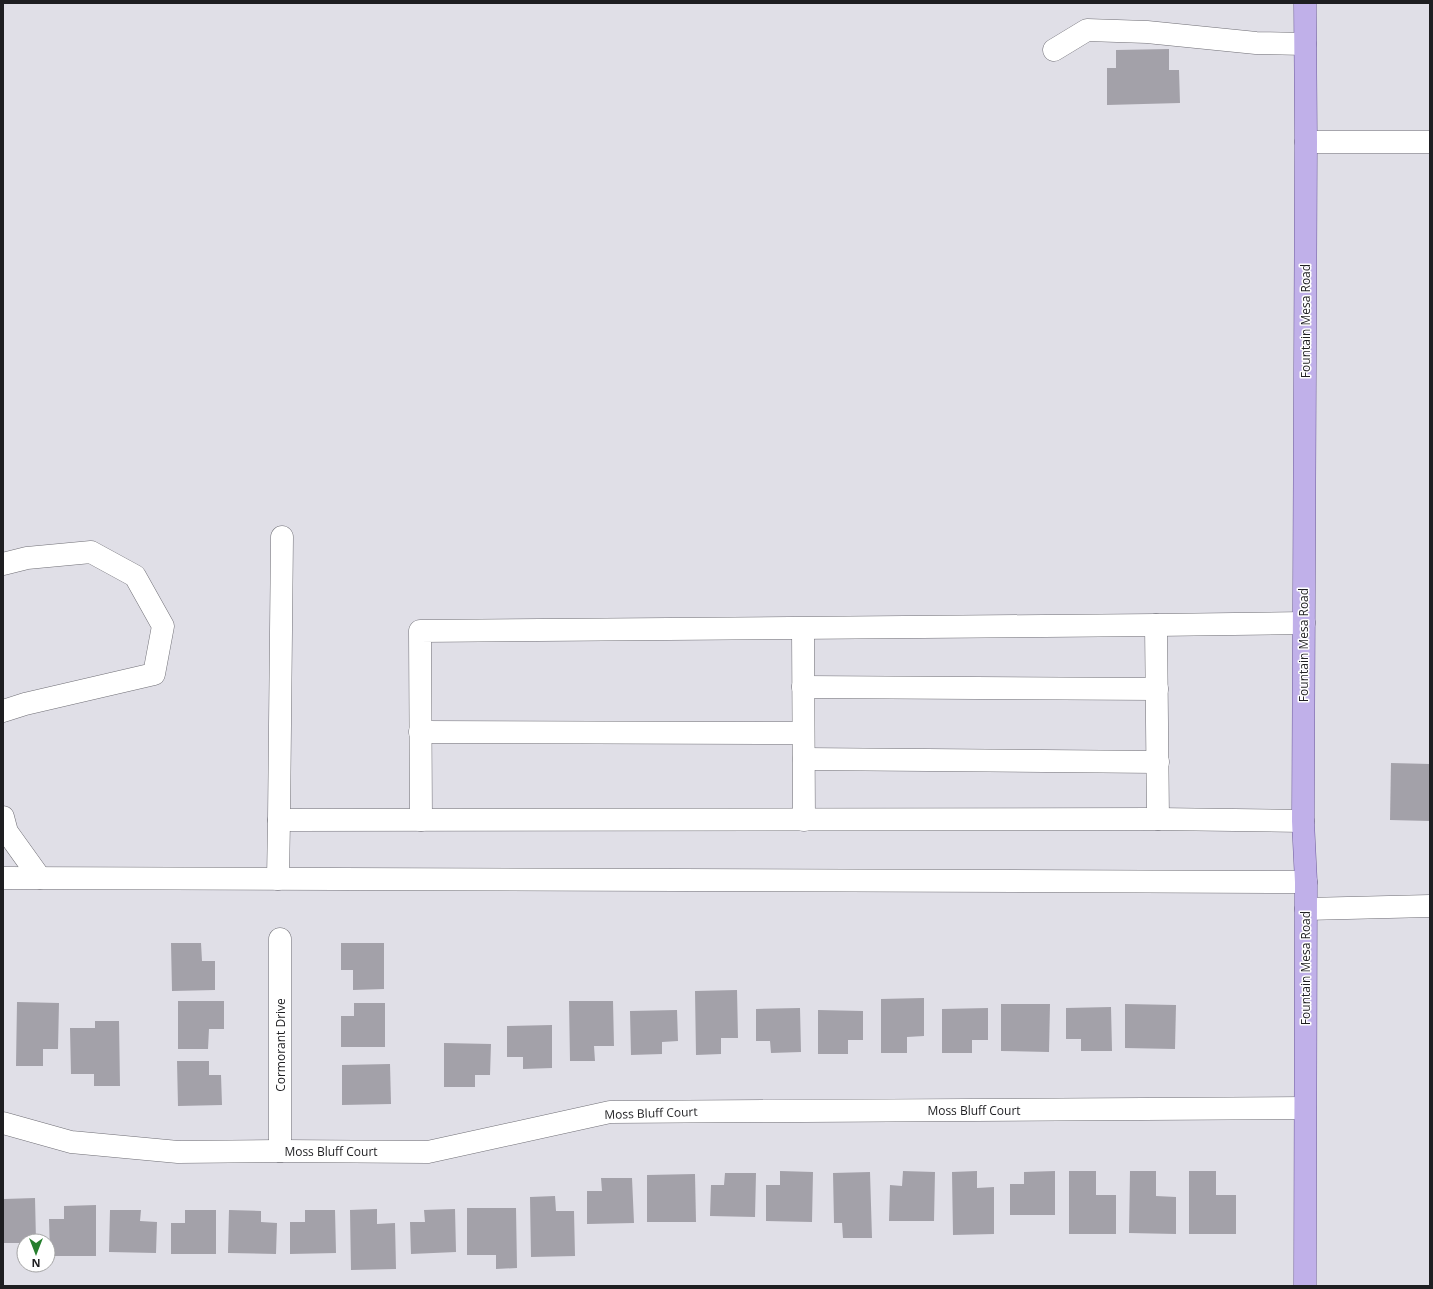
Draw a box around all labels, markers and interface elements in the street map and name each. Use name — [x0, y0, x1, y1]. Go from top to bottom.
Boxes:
street label: Fountain Mesa Road — [1297, 264, 1314, 378]
street label: Fountain Mesa Road — [1295, 588, 1312, 702]
street label: Fountain Mesa Road — [1297, 911, 1314, 1025]
street label: Cormorant Drive — [272, 998, 289, 1092]
street label: Moss Bluff Court — [927, 1102, 1021, 1119]
street label: Moss Bluff Court — [604, 1103, 698, 1123]
street label: Moss Bluff Court — [284, 1143, 378, 1160]
north arrow — [16, 1233, 56, 1273]
text: N — [32, 1256, 40, 1271]

